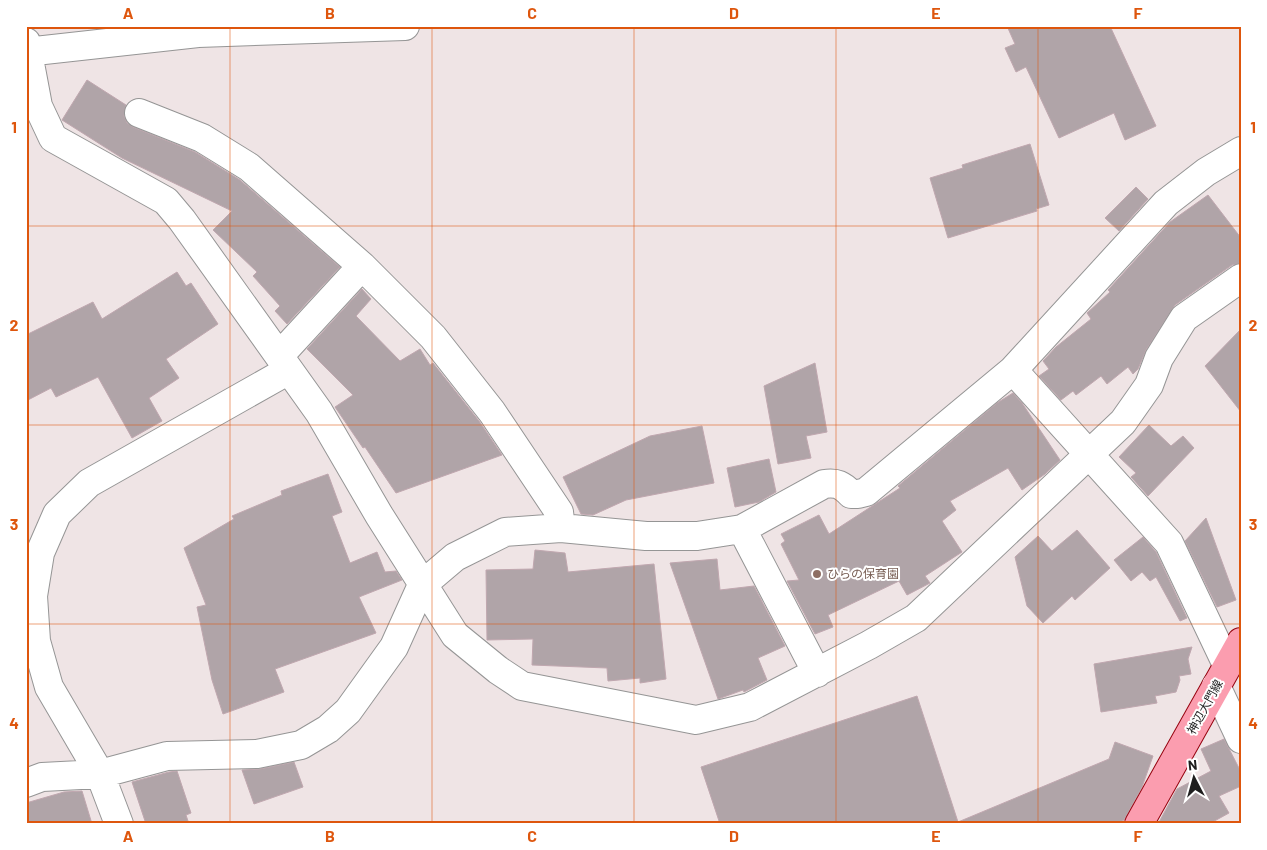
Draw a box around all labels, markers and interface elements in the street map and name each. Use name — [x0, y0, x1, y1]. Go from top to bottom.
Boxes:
text: A — [123, 3, 134, 22]
text: B — [325, 3, 335, 22]
text: C — [527, 3, 537, 22]
text: D — [729, 3, 739, 22]
text: E — [931, 3, 941, 22]
text: F — [1134, 3, 1143, 22]
text: 1 — [11, 117, 17, 136]
text: 1 — [1250, 117, 1256, 136]
text: 2 — [10, 315, 19, 334]
text: 2 — [1249, 315, 1258, 334]
text: 3 — [10, 514, 18, 533]
text: 3 — [1249, 514, 1257, 533]
place label: ひらの保育園 — [827, 566, 899, 580]
marker: ひらの保育園 — [811, 568, 823, 580]
street label: 神辺大門線 — [1183, 677, 1225, 736]
text: 4 — [9, 713, 19, 732]
text: 4 — [1248, 713, 1258, 732]
north arrow — [1170, 752, 1220, 802]
text: N — [1187, 756, 1198, 774]
text: A — [123, 826, 134, 845]
text: B — [325, 826, 335, 845]
text: C — [527, 826, 537, 845]
text: D — [729, 826, 739, 845]
text: E — [931, 826, 941, 845]
text: F — [1134, 826, 1143, 845]

